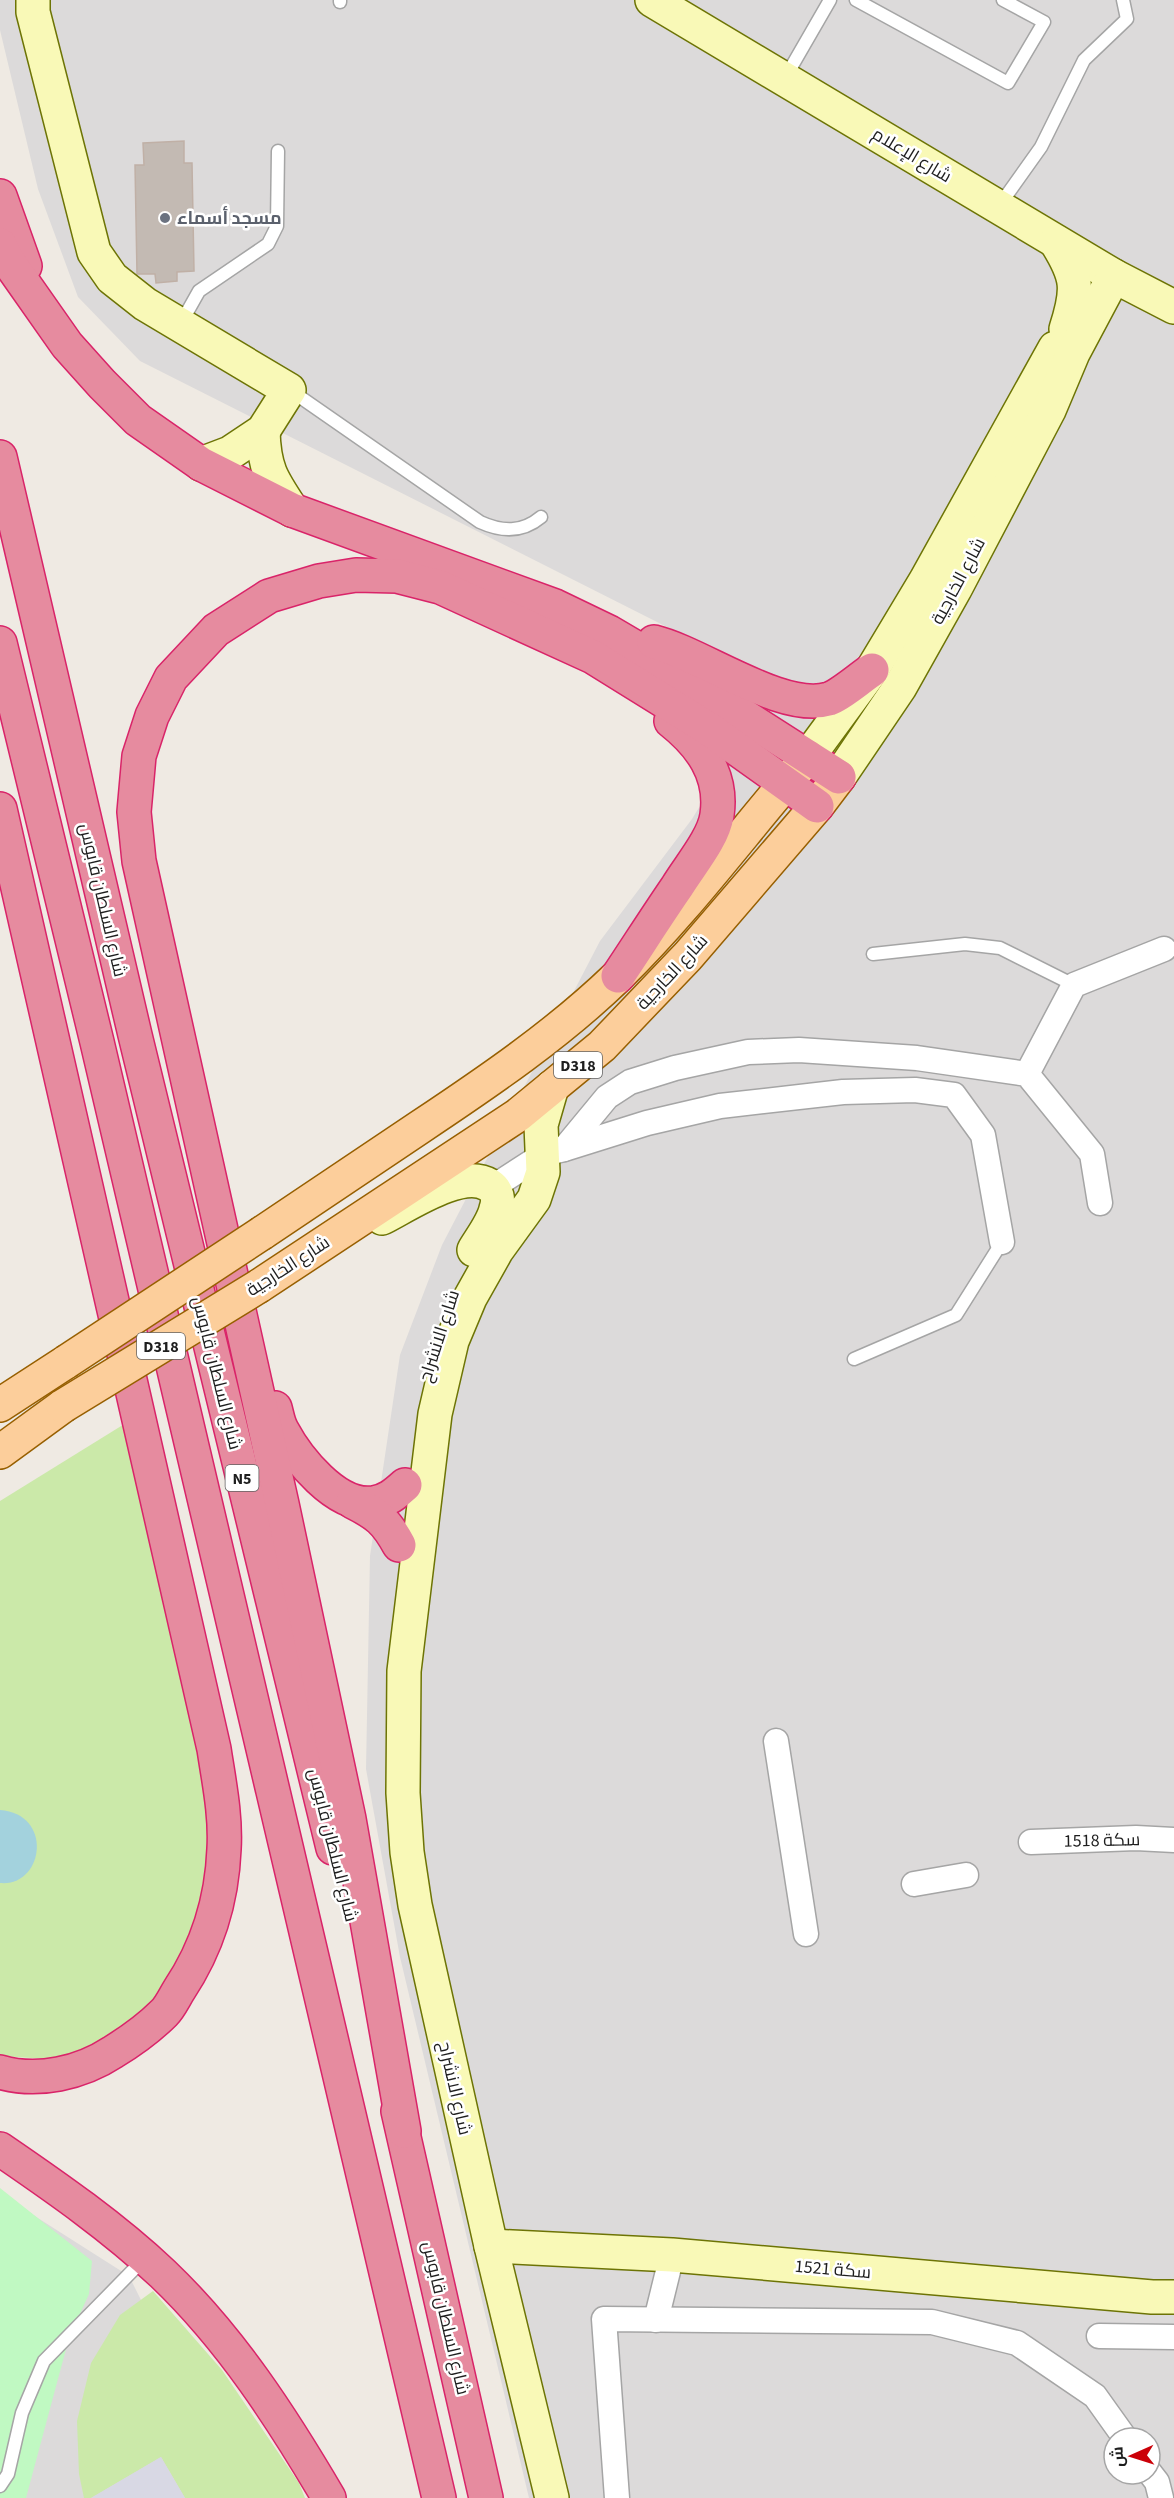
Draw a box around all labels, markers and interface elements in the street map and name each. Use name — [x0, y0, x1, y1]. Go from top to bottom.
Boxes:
street label: شارع الإعلام — [867, 122, 956, 189]
place label: مسجد أسماء — [177, 205, 282, 231]
marker: مسجد أسماء — [158, 211, 172, 225]
street label: شارع الخارجية — [925, 533, 992, 629]
street label: شارع السلطان قابوس — [73, 821, 132, 979]
street label: شارع الخارجية — [631, 929, 714, 1016]
road number: D318 — [554, 1052, 602, 1078]
street label: شارع الخارجية — [242, 1230, 335, 1303]
street label: شارع الانشراح — [413, 1287, 466, 1385]
street label: شارع السلطان قابوس — [185, 1294, 248, 1452]
road number: D318 — [137, 1333, 185, 1359]
road number: N5 — [226, 1465, 258, 1491]
street label: شارع السلطان قابوس — [301, 1766, 364, 1924]
street label: سكة 1518 — [1064, 1827, 1140, 1854]
street label: شارع الانشراح — [432, 2039, 477, 2137]
street label: شارع السلطان قابوس — [416, 2239, 475, 2397]
street label: سكة 1521 — [794, 2254, 872, 2285]
north arrow — [1102, 2426, 1162, 2486]
text: ش — [1106, 2446, 1130, 2468]

